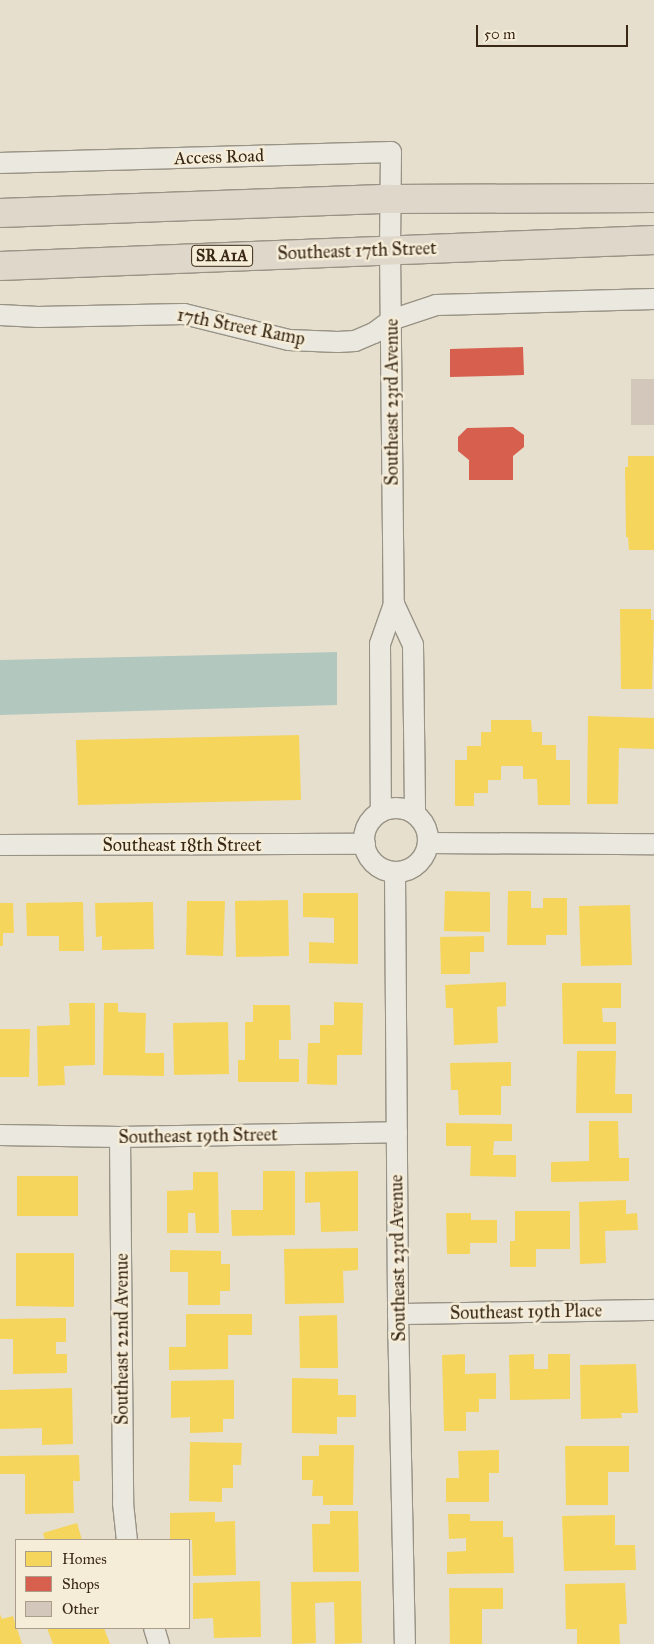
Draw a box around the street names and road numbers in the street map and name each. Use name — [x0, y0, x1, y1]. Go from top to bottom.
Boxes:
street label: Access Road — [174, 145, 264, 169]
street label: Southeast 17th Street — [277, 237, 437, 265]
road number: SR A1A — [191, 242, 253, 270]
street label: 17th Street Ramp — [175, 304, 307, 350]
street label: Southeast 23rd Avenue — [381, 318, 403, 486]
street label: Southeast 18th Street — [102, 834, 262, 856]
street label: Southeast 19th Street — [118, 1124, 278, 1148]
street label: Southeast 23rd Avenue — [386, 1174, 410, 1342]
street label: Southeast 22nd Avenue — [111, 1253, 133, 1425]
street label: Southeast 19th Place — [450, 1300, 602, 1324]

